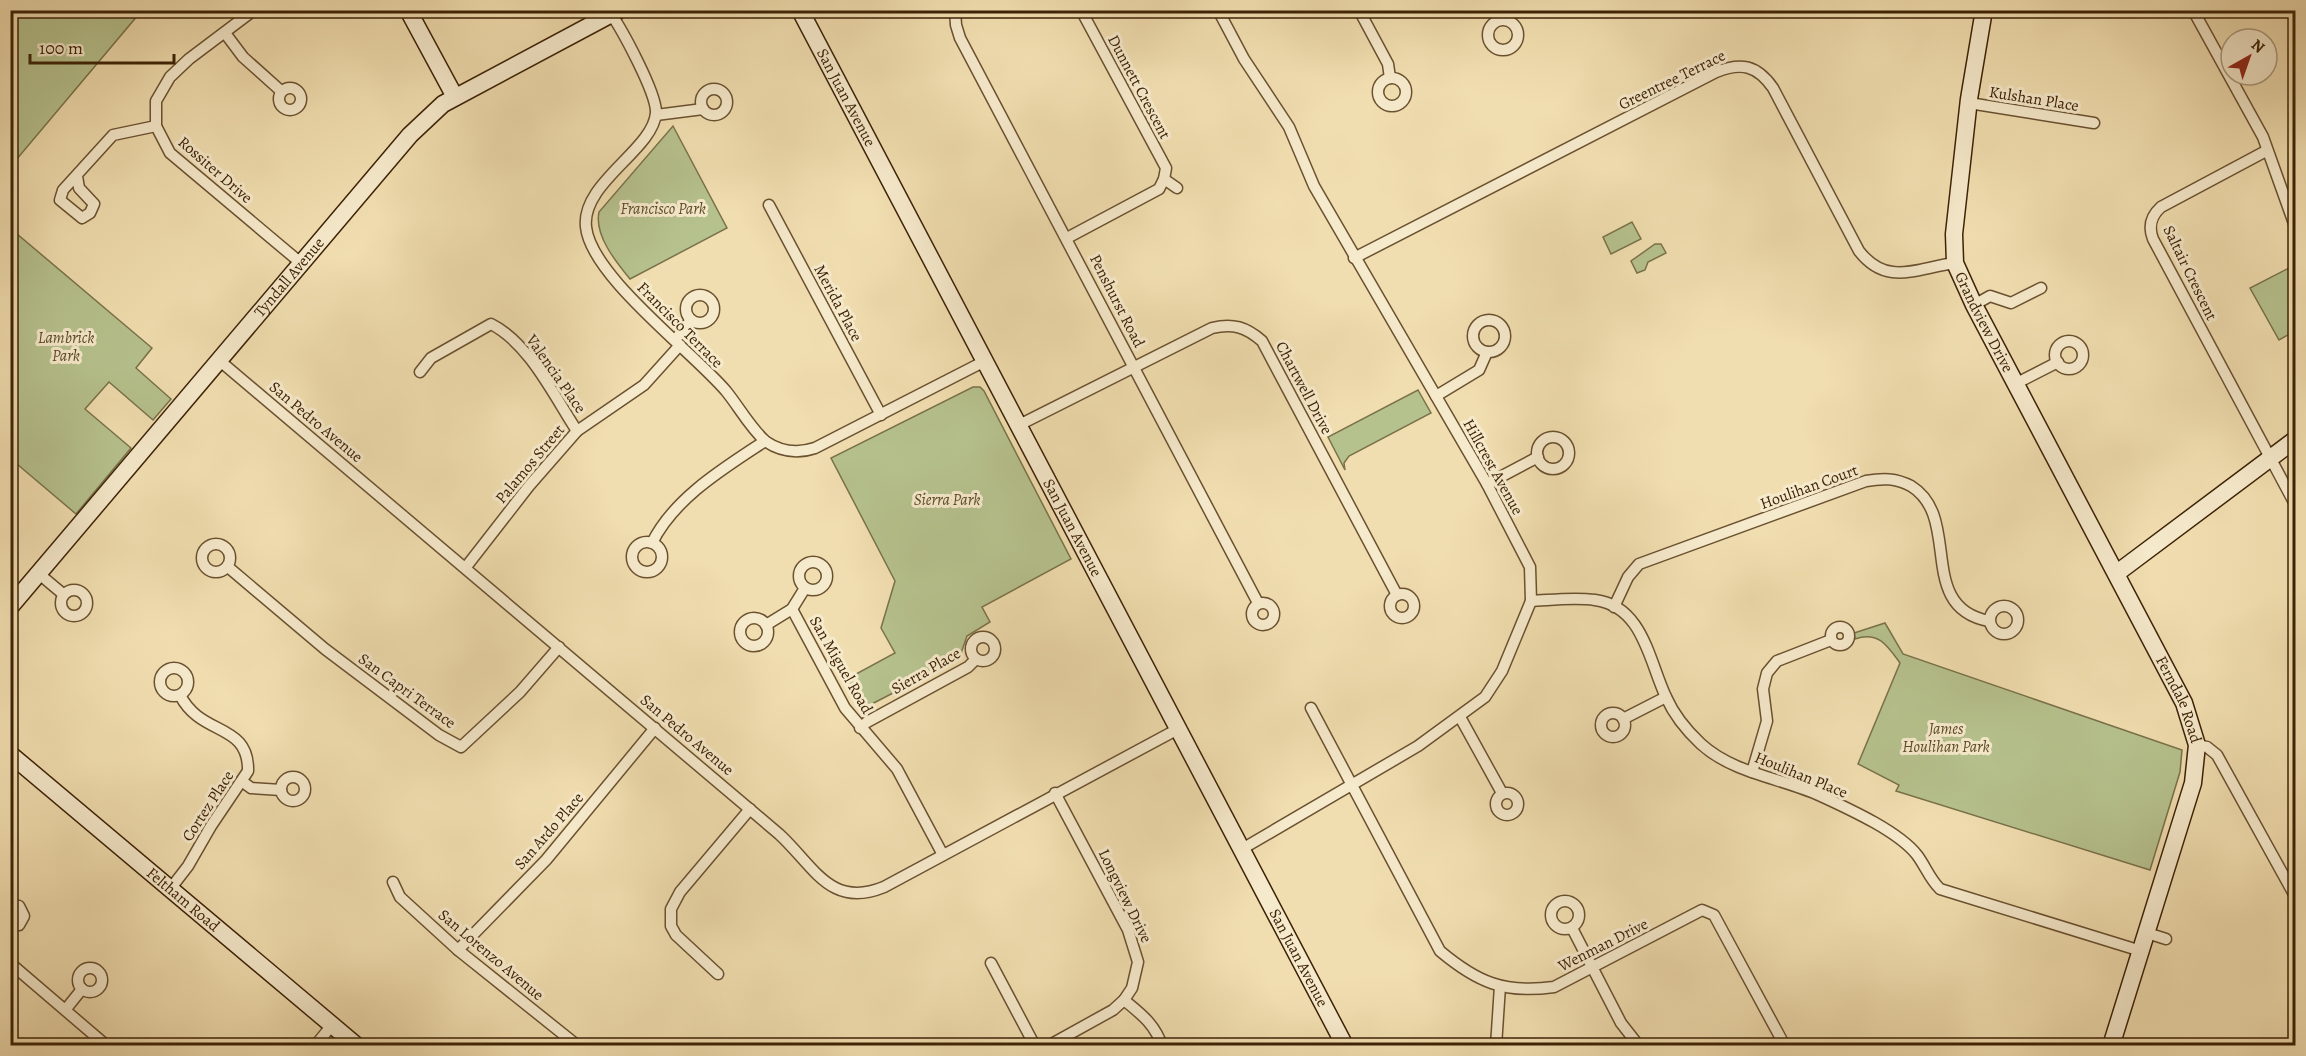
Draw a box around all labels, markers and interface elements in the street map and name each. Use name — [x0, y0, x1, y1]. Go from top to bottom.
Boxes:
scale bar — [30, 27, 174, 65]
north arrow — [2219, 27, 2279, 87]
street label: Dunnett Crescent — [1102, 31, 1176, 143]
text: N — [2246, 34, 2270, 59]
text: 100 m — [39, 36, 83, 60]
street label: San Juan Avenue — [811, 45, 881, 151]
street label: Greentree Terrace — [1615, 45, 1729, 115]
street label: Kulshan Place — [1988, 81, 2080, 117]
street label: Rossiter Drive — [173, 131, 257, 209]
park label: Francisco Park — [620, 198, 706, 220]
street label: Saltair Crescent — [2158, 222, 2222, 324]
street label: Tyndall Avenue — [249, 233, 330, 322]
street label: Penshurst Road — [1084, 251, 1150, 352]
street label: Merida Place — [809, 261, 867, 345]
street label: Grandview Drive — [1949, 268, 2019, 376]
street label: Francisco Terrace — [632, 277, 728, 373]
park label: Lambrick Park — [38, 327, 94, 367]
street label: Valencia Place — [520, 329, 591, 418]
street label: Chartwell Drive — [1270, 338, 1338, 438]
street label: San Pedro Avenue — [264, 376, 368, 468]
street label: Hillcrest Avenue — [1458, 415, 1528, 519]
street label: Palamos Street — [490, 420, 570, 508]
street label: Houlihan Court — [1757, 459, 1861, 515]
street label: San Juan Avenue — [1037, 475, 1107, 581]
park label: Sierra Park — [914, 489, 980, 511]
street label: San Miguel Road — [804, 612, 878, 718]
street label: Sierra Place — [887, 642, 965, 700]
street label: San Capri Terrace — [354, 648, 460, 734]
street label: Ferndale Road — [2150, 652, 2207, 746]
street label: San Pedro Avenue — [635, 689, 739, 781]
park label: James Houlihan Park — [1902, 718, 1990, 758]
street label: Houlihan Place — [1751, 746, 1851, 804]
street label: Cortez Place — [177, 766, 239, 846]
street label: San Ardo Place — [509, 787, 589, 875]
street label: Longview Drive — [1093, 845, 1157, 947]
street label: Feltham Road — [142, 862, 225, 937]
street label: San Lorenzo Avenue — [433, 904, 549, 1006]
street label: San Juan Avenue — [1264, 905, 1334, 1011]
street label: Wenman Drive — [1553, 913, 1652, 978]

